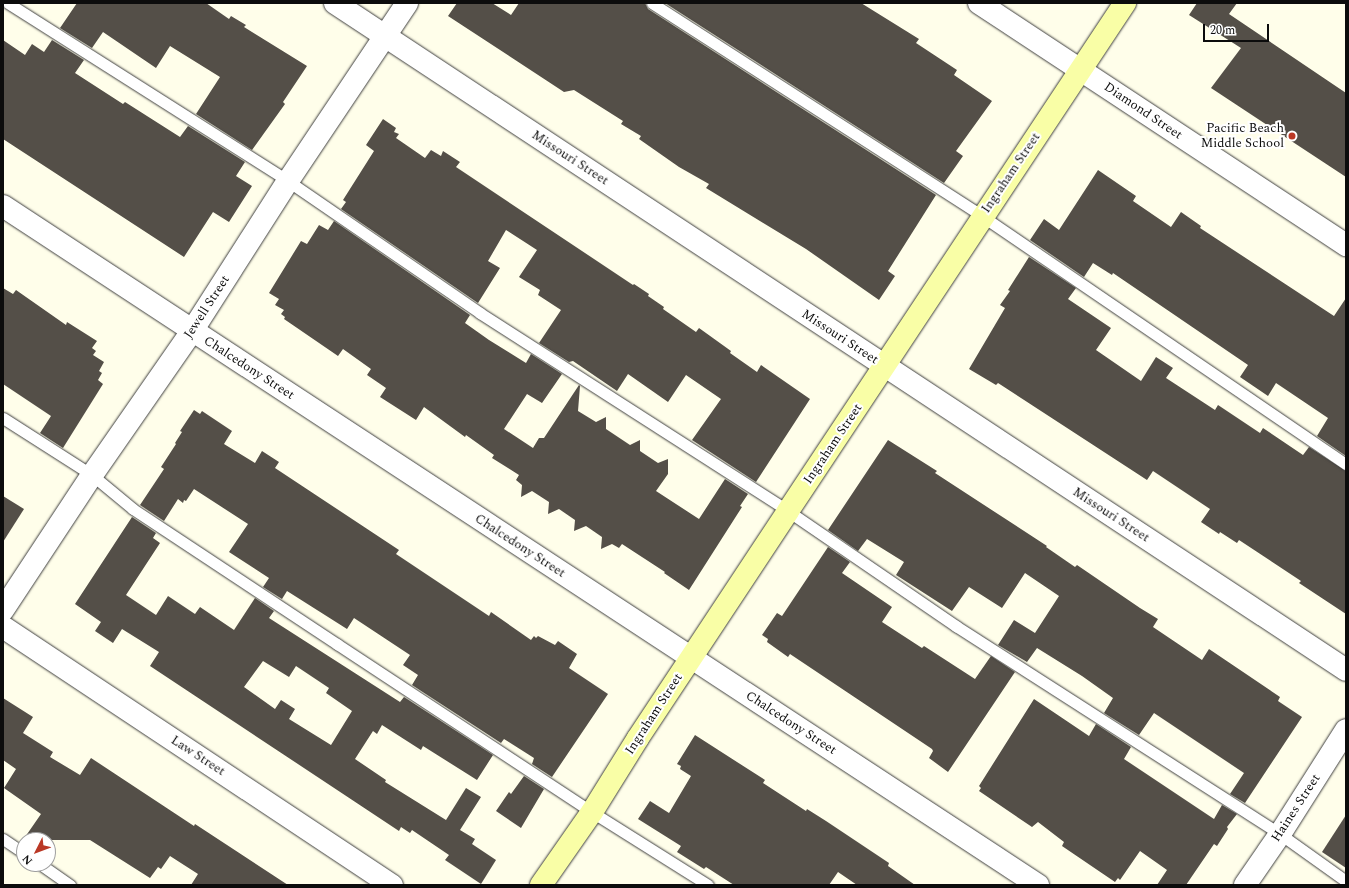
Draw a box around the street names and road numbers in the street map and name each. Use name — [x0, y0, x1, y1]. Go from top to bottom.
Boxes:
street label: Diamond Street — [1101, 79, 1185, 143]
street label: Missouri Street — [529, 127, 611, 189]
street label: Ingraham Street — [978, 130, 1044, 216]
street label: Jewell Street — [181, 272, 233, 342]
street label: Missouri Street — [799, 306, 881, 368]
street label: Chalcedony Street — [201, 333, 297, 403]
street label: Ingraham Street — [800, 401, 866, 487]
street label: Missouri Street — [1070, 484, 1152, 546]
street label: Chalcedony Street — [472, 511, 568, 581]
street label: Ingraham Street — [622, 671, 686, 757]
street label: Chalcedony Street — [743, 688, 839, 758]
street label: Law Street — [168, 733, 228, 779]
street label: Haines Street — [1268, 771, 1324, 845]

